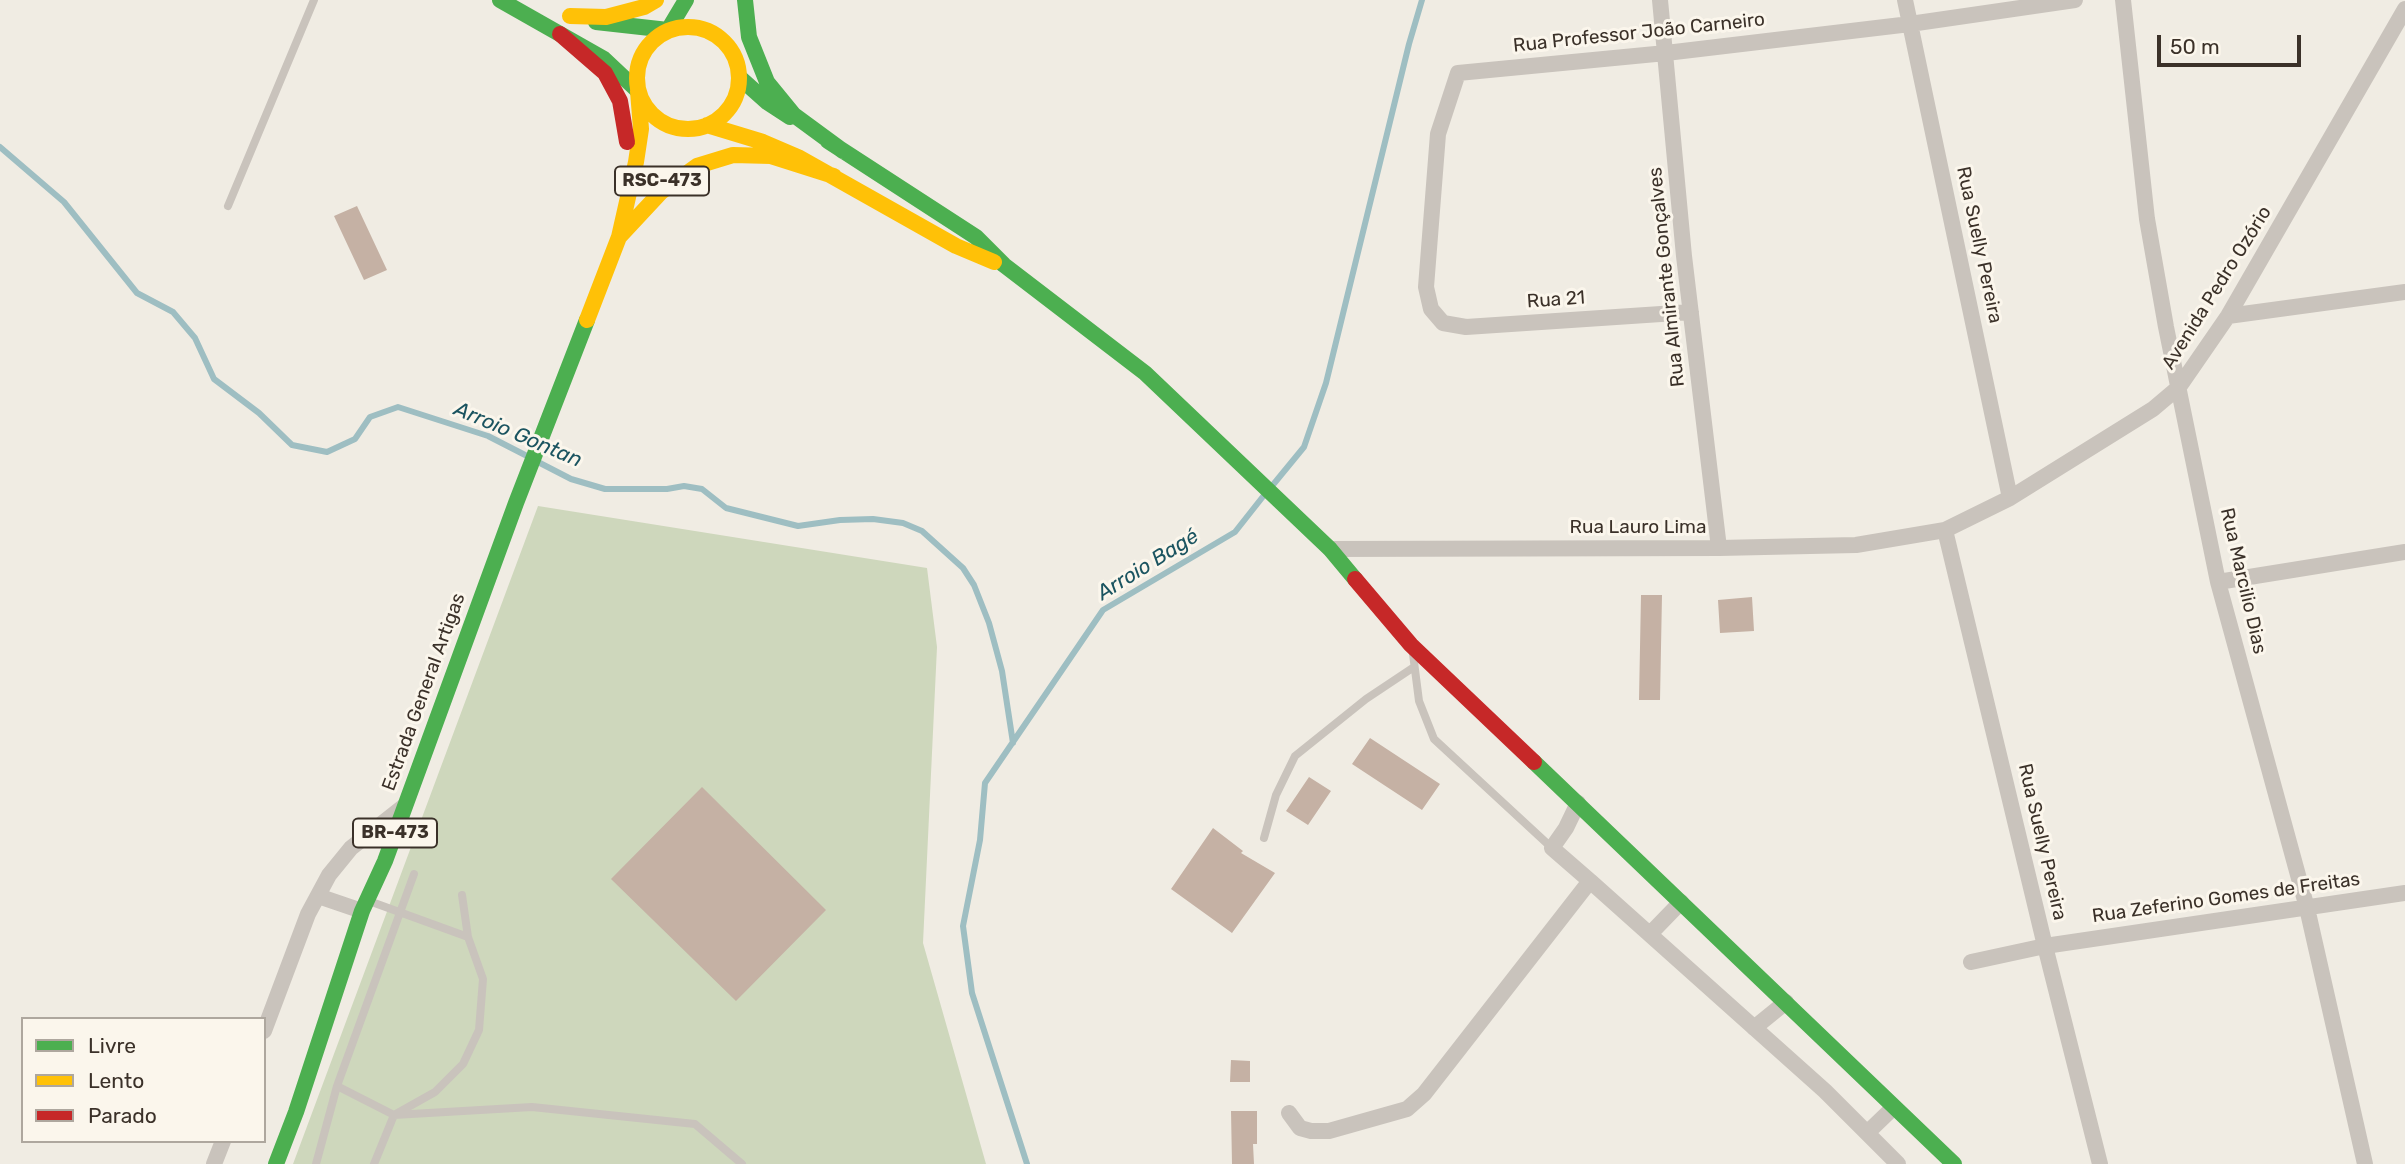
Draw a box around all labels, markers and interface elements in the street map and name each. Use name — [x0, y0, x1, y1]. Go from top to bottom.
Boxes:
street label: Rua Professor João Carneiro — [1512, 8, 1766, 58]
scale bar — [2160, 21, 2304, 65]
text: 50 m — [2170, 34, 2220, 59]
street label: Rua Suelly Pereira — [1951, 164, 2007, 326]
road number: RSC-473 — [615, 166, 709, 196]
street label: Rua Almirante Gonçalves — [1644, 166, 1690, 388]
street label: Avenida Pedro Ozório — [2157, 202, 2277, 374]
street label: Rua 21 — [1526, 287, 1586, 313]
water label: Arroio Gontan — [450, 397, 586, 473]
street label: Rua Marcilio Dias — [2215, 506, 2271, 656]
street label: Rua Lauro Lima — [1570, 517, 1706, 539]
water label: Arroio Bagé — [1093, 524, 1203, 606]
street label: Estrada General Artigas — [378, 590, 470, 794]
street label: Rua Suelly Pereira — [2013, 762, 2071, 922]
road number: BR-473 — [353, 818, 437, 848]
street label: Rua Zeferino Gomes de Freitas — [2091, 868, 2361, 928]
legend — [21, 1017, 266, 1143]
text: Livre — [88, 1033, 136, 1058]
text: Lento — [88, 1068, 144, 1093]
text: Parado — [88, 1103, 157, 1128]

